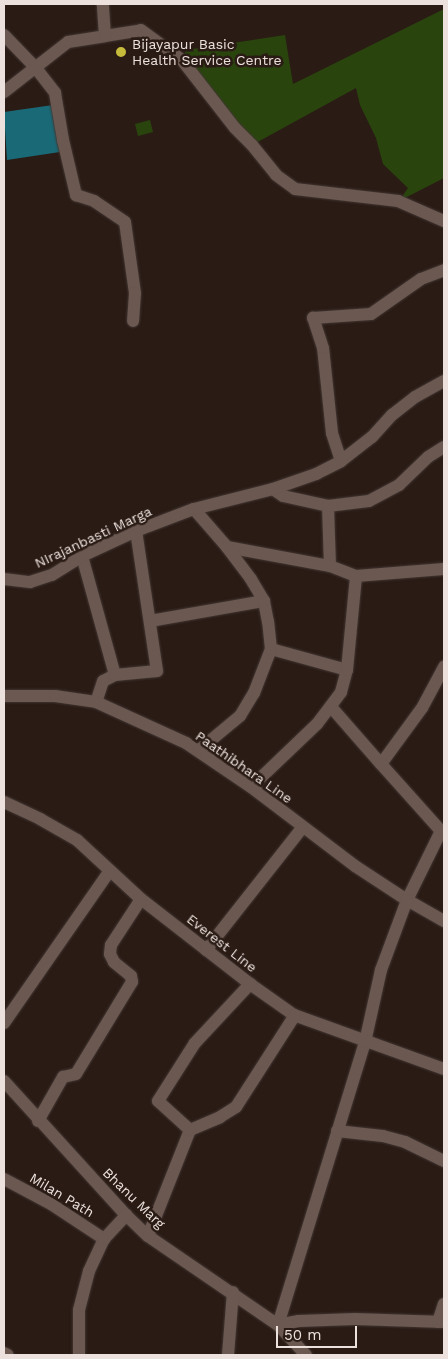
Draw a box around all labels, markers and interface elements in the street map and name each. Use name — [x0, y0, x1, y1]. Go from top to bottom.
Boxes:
place label: Bijayapur Basic Health Service Centre — [132, 36, 282, 68]
marker: Bijayapur Basic Health Service Centre — [114, 45, 128, 59]
street label: NIrajanbasti Marga — [32, 503, 154, 571]
street label: Paathibhara Line — [192, 727, 296, 807]
street label: Everest Line — [184, 910, 260, 976]
street label: Bhanu Marg — [99, 1164, 169, 1232]
street label: Milan Path — [27, 1169, 97, 1221]
scale bar — [278, 1316, 359, 1348]
text: 50 m — [284, 1326, 321, 1344]

